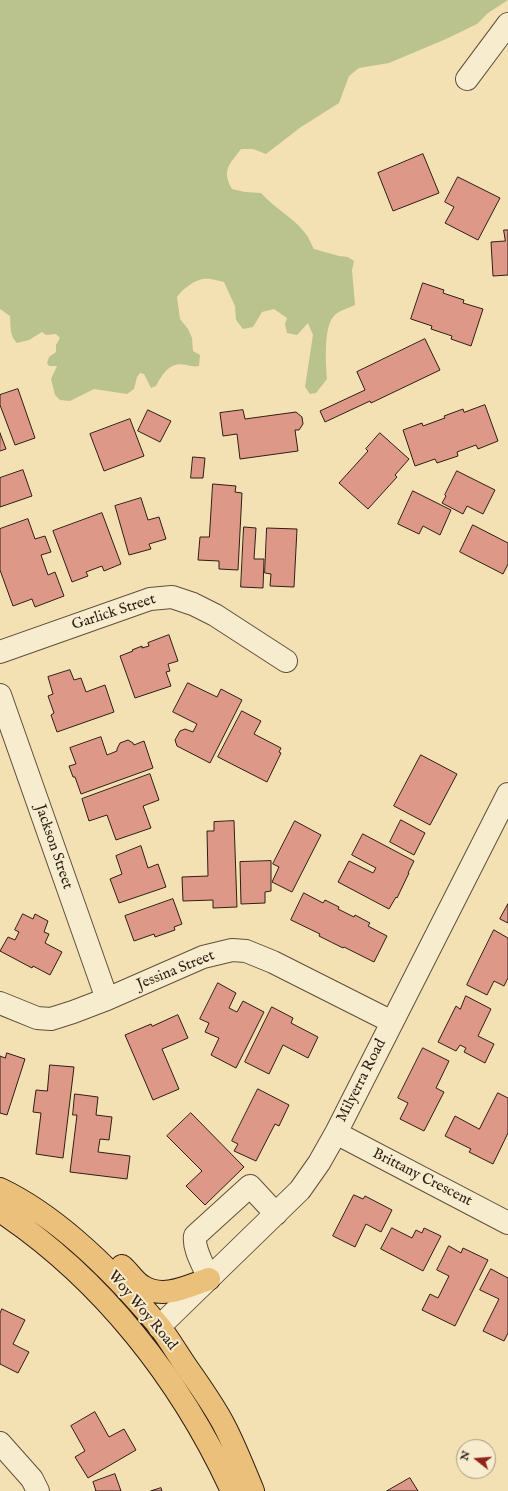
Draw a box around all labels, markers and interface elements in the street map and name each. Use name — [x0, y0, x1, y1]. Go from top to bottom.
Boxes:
street label: Garlick Street — [70, 591, 158, 635]
street label: Jackson Street — [30, 802, 76, 892]
street label: Jessina Street — [135, 947, 217, 995]
street label: Milyerra Road — [333, 1036, 391, 1126]
street label: Brittany Crescent — [369, 1145, 475, 1211]
street label: Woy Woy Road — [104, 1268, 180, 1354]
north arrow — [456, 1439, 496, 1479]
text: N — [457, 1449, 474, 1462]

